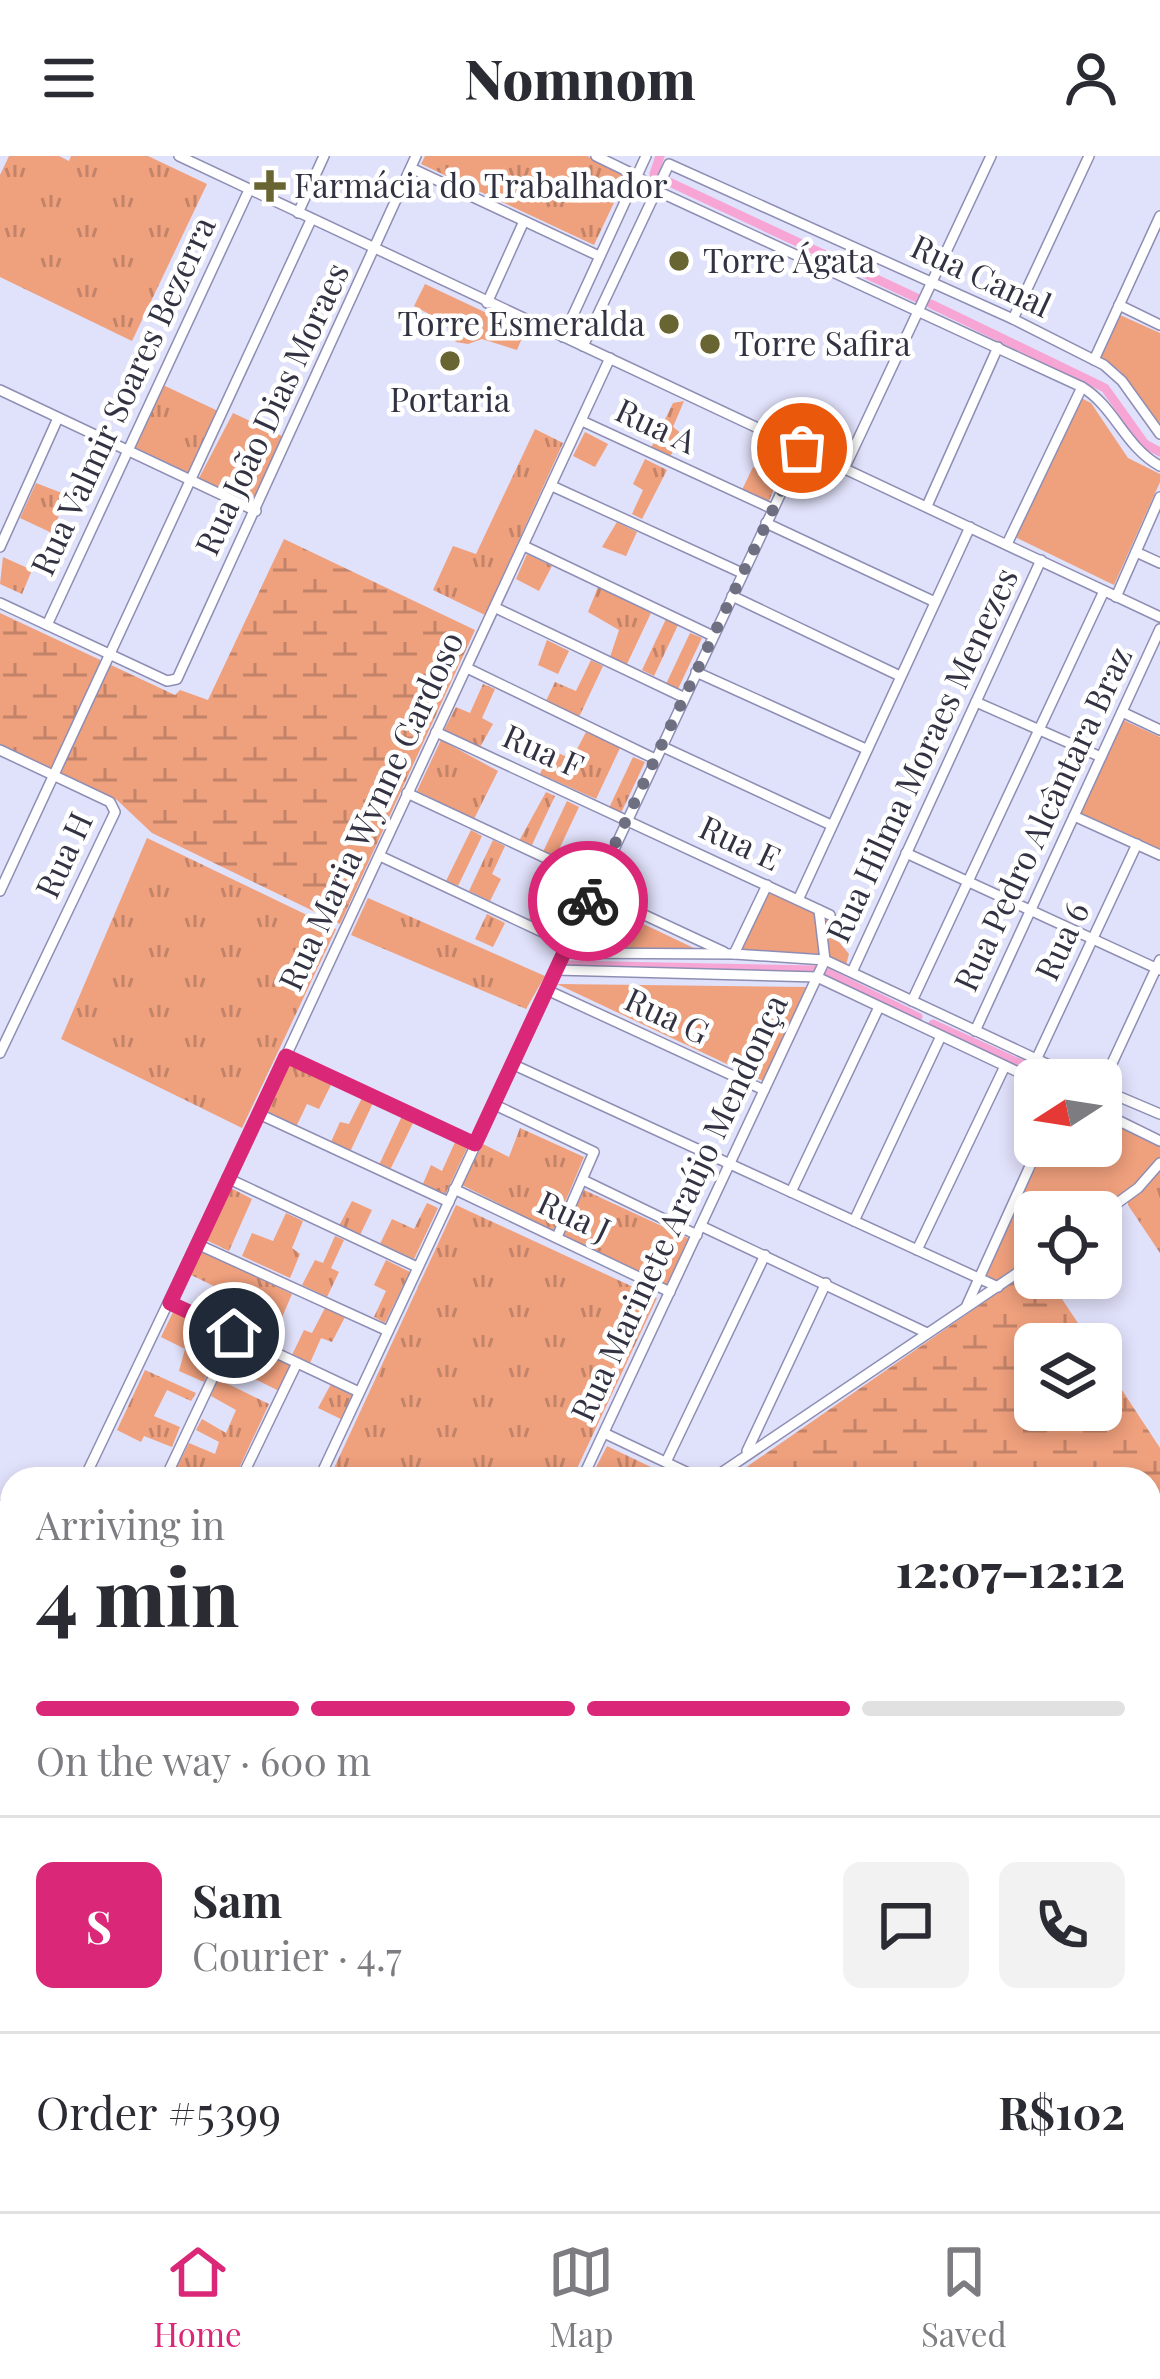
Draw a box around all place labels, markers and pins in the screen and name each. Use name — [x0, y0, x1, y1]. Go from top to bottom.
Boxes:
place label: Farmácia do Trabalhador — [294, 162, 668, 206]
marker: Farmácia do Trabalhador — [257, 173, 283, 199]
place label: Torre Ágata — [703, 237, 876, 281]
marker: Torre Ágata — [666, 248, 692, 274]
place label: Torre Esmeralda — [398, 300, 646, 344]
marker: Torre Esmeralda — [656, 311, 682, 337]
place label: Torre Safira — [734, 320, 911, 364]
marker: Torre Safira — [697, 331, 723, 357]
marker: Portaria — [437, 348, 463, 374]
place label: Portaria — [390, 376, 511, 420]
pin — [751, 397, 853, 499]
pin — [183, 1282, 285, 1384]

